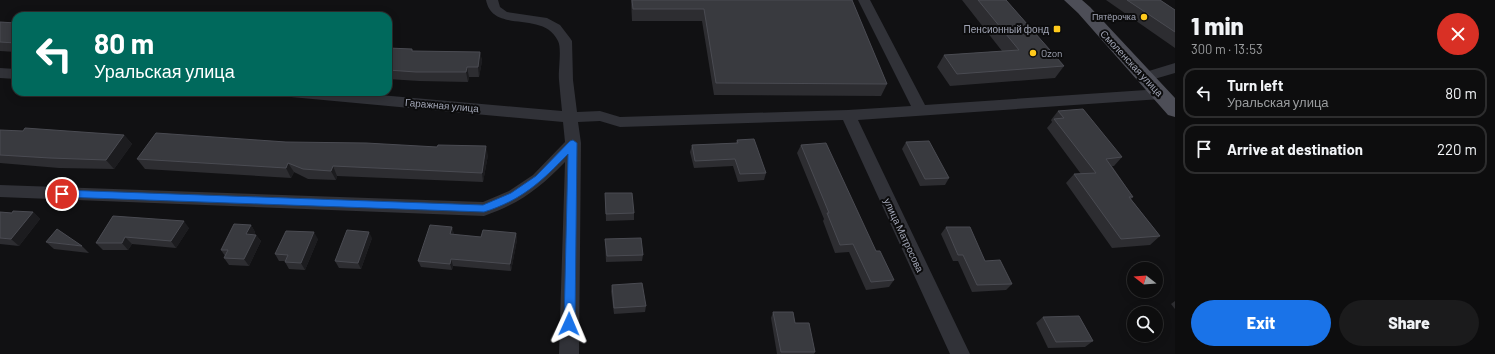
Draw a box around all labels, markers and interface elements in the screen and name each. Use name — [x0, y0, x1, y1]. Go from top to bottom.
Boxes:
place label: Пятёрочка — [1092, 11, 1136, 22]
text: 1 min — [1191, 11, 1244, 40]
marker: Пятёрочка — [1139, 12, 1149, 22]
button: close — [1437, 13, 1479, 55]
place label: Пенсионный фонд — [964, 23, 1049, 35]
marker: Пенсионный фонд — [1052, 24, 1062, 34]
text: 80 m — [94, 26, 154, 60]
street label: Смоленская улица — [1098, 27, 1166, 99]
icon: left — [28, 28, 80, 80]
text: 300 m · 13:53 — [1191, 41, 1263, 57]
place label: Ozon — [1041, 47, 1063, 59]
marker: Ozon — [1028, 48, 1038, 58]
text: Уральская улица — [94, 60, 235, 82]
text: Turn left — [1227, 76, 1283, 94]
icon: left — [1193, 82, 1215, 104]
text: 80 m — [1445, 84, 1477, 102]
text: Уральская улица — [1227, 94, 1329, 110]
street label: Гаражная улица — [405, 96, 480, 114]
icon: arrive — [1193, 138, 1215, 160]
text: Arrive at destination — [1227, 140, 1363, 158]
text: 220 m — [1437, 140, 1477, 158]
pin — [45, 177, 79, 211]
icon: arrive — [51, 183, 73, 205]
street label: улица Матросова — [882, 196, 927, 274]
north arrow — [1127, 262, 1163, 298]
map controls — [1127, 262, 1163, 342]
button: Exit — [1191, 300, 1331, 346]
button: Share — [1339, 300, 1479, 346]
position arrow — [548, 303, 590, 345]
button: search — [1127, 306, 1163, 342]

